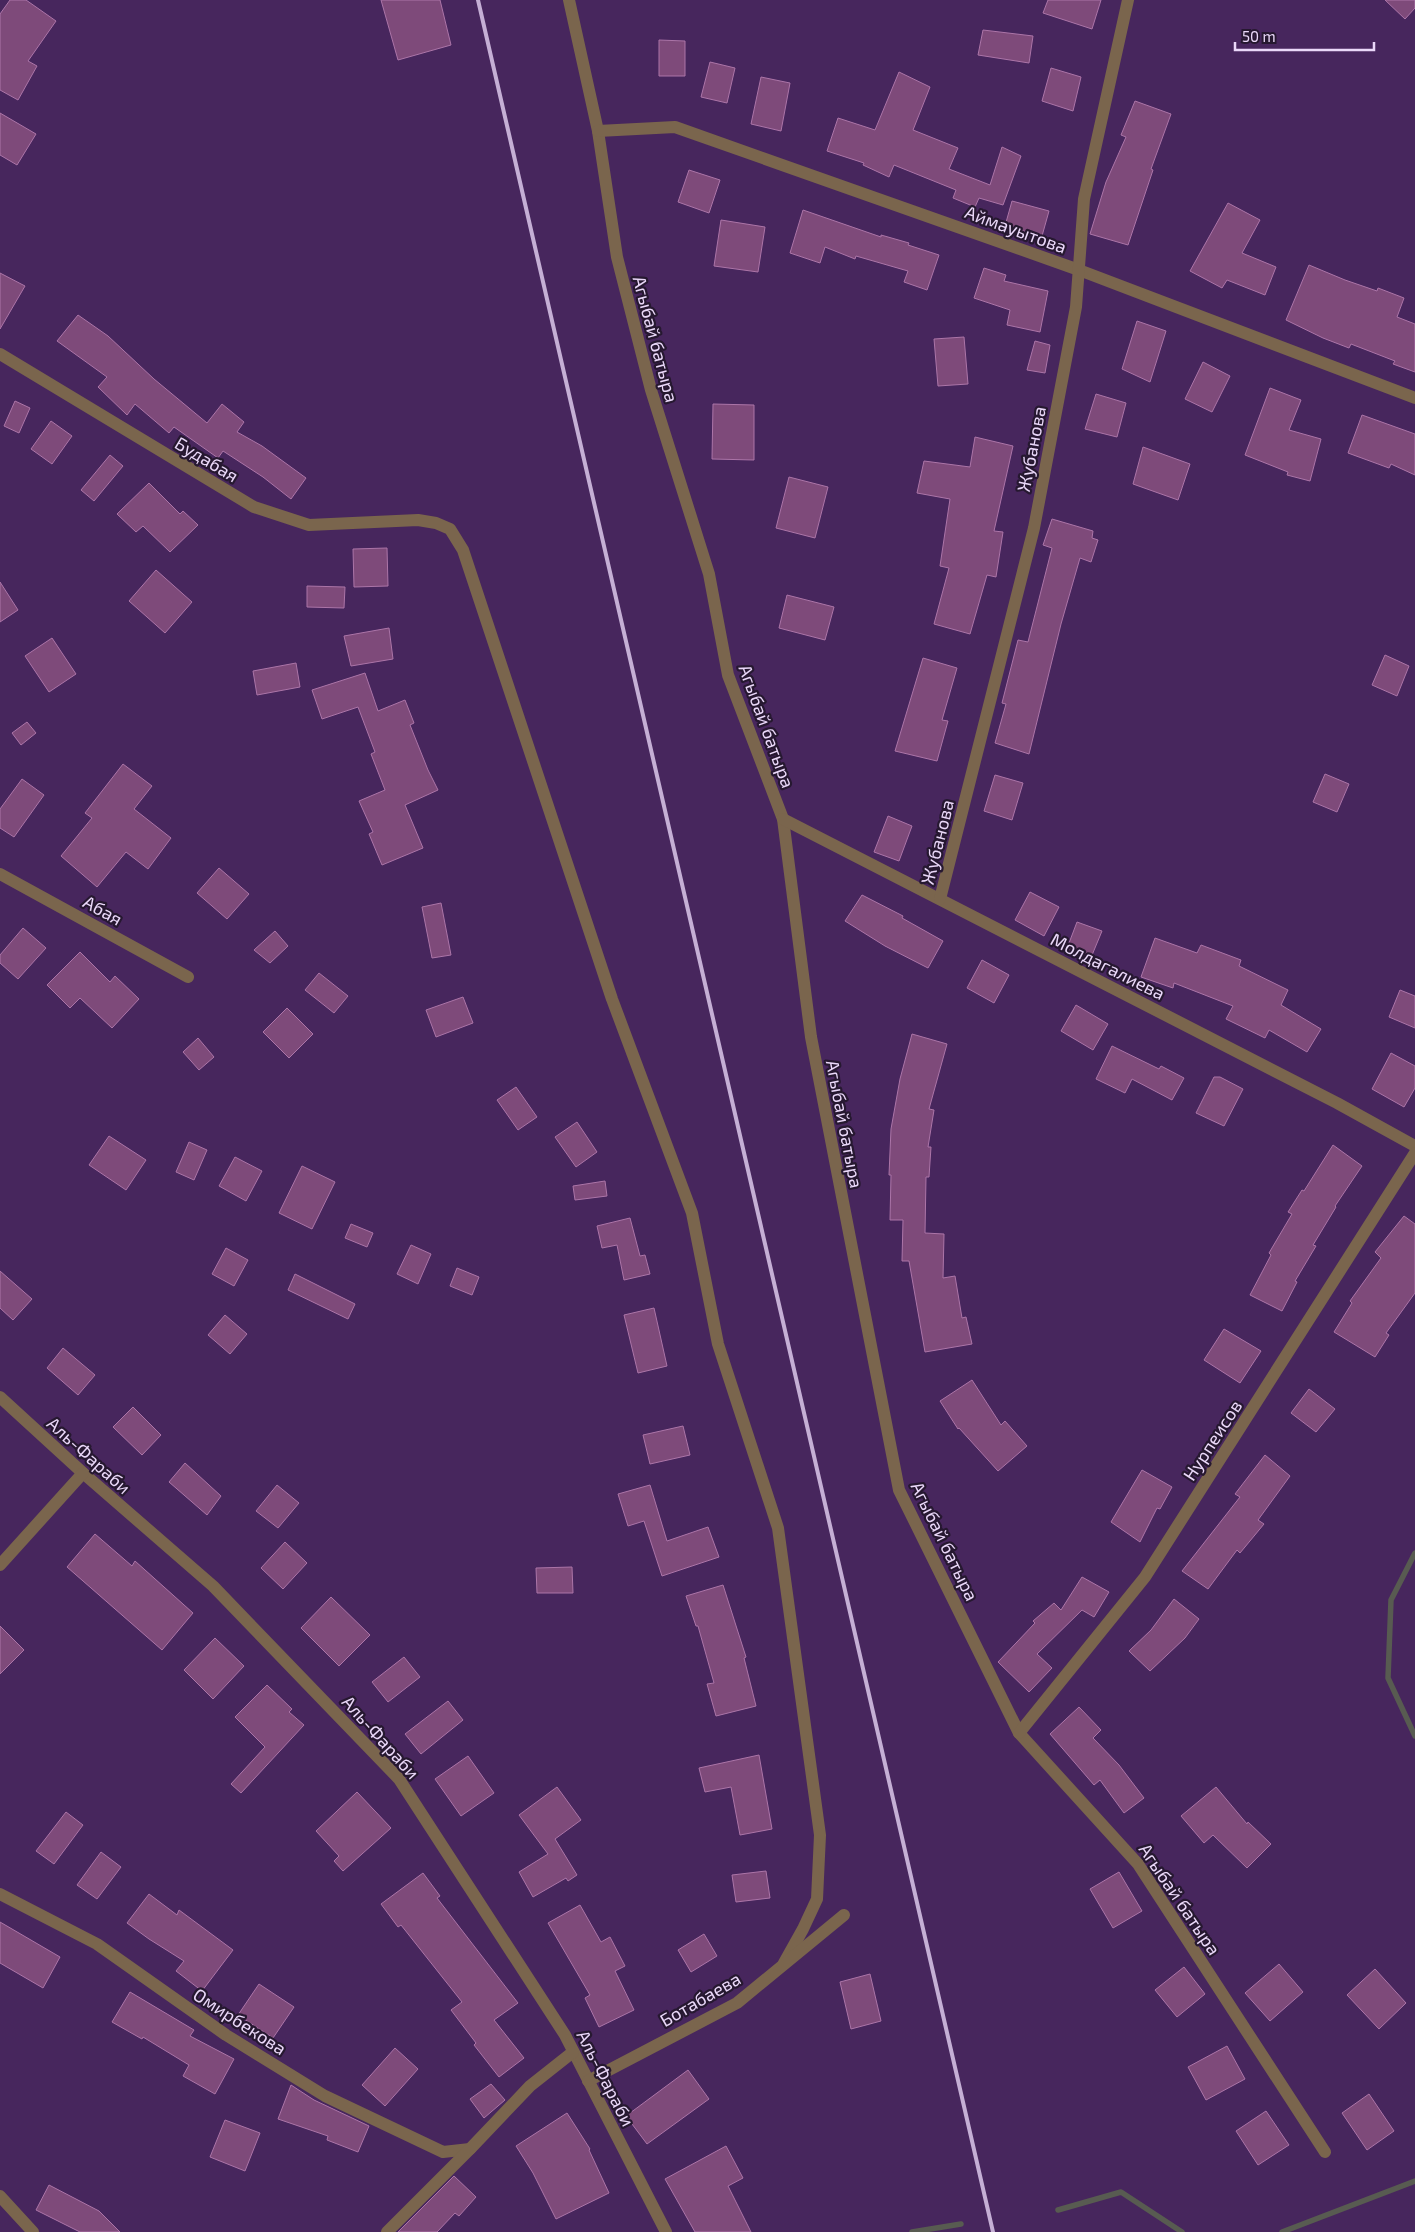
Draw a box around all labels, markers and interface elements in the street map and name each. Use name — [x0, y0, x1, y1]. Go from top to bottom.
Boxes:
scale bar — [1235, 20, 1374, 52]
text: 50 m — [1242, 27, 1276, 45]
street label: Аймауытова — [962, 200, 1070, 258]
street label: Агыбай батыра — [629, 273, 683, 405]
street label: Жубанова — [1012, 404, 1050, 494]
street label: Будабая — [171, 432, 243, 486]
street label: Агыбай батыра — [734, 661, 800, 791]
street label: Жубанова — [916, 797, 958, 887]
street label: Абая — [80, 890, 126, 930]
street label: Молдагалиева — [1047, 928, 1169, 1004]
street label: Агыбай батыра — [822, 1058, 868, 1190]
street label: Нурпеисов — [1178, 1396, 1246, 1484]
street label: Аль-Фараби — [43, 1412, 135, 1498]
street label: Агыбай батыра — [907, 1478, 983, 1604]
street label: Аль-Фараби — [338, 1691, 424, 1783]
street label: Агыбай батыра — [1135, 1839, 1225, 1959]
street label: Ботабаева — [656, 1967, 744, 2031]
street label: Омирбекова — [189, 1983, 291, 2059]
street label: Аль-Фараби — [572, 2026, 640, 2130]

